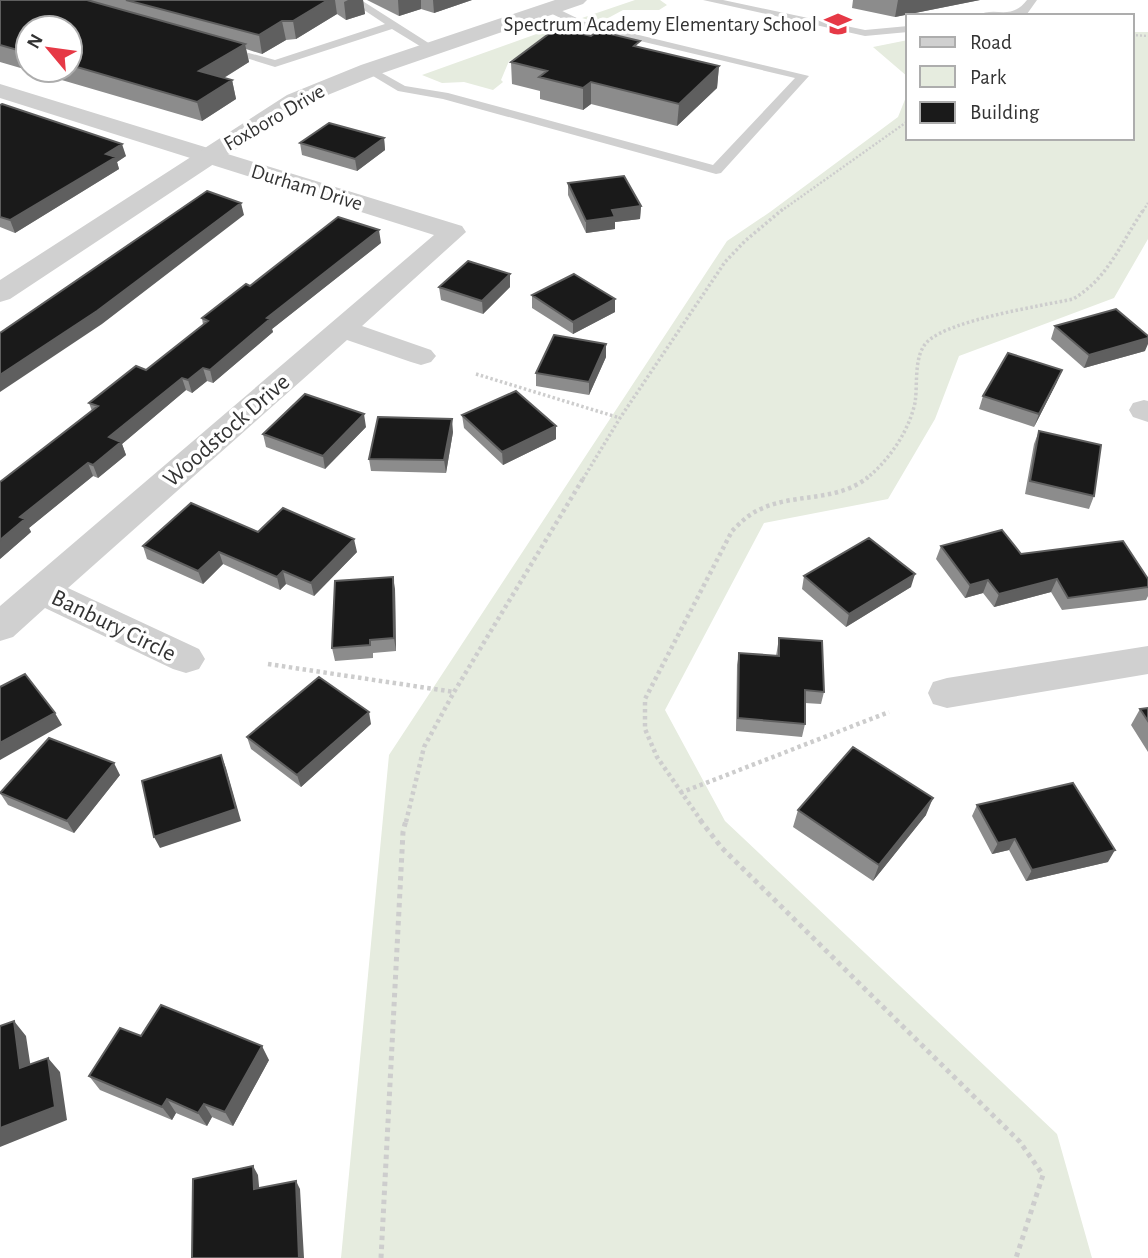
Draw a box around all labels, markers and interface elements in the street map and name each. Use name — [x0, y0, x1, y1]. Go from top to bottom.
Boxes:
school or university icon: Spectrum Academy Elementary School — [823, 9, 853, 39]
north arrow — [14, 14, 84, 84]
place label: Spectrum Academy Elementary School — [503, 14, 817, 35]
legend — [906, 14, 1134, 140]
text: N — [24, 31, 47, 52]
text: Road — [970, 32, 1012, 53]
text: Park — [970, 67, 1007, 88]
street label: Foxboro Drive — [220, 80, 328, 155]
text: Building — [970, 102, 1040, 123]
street label: Durham Drive — [249, 161, 365, 214]
street label: Woodstock Drive — [159, 370, 294, 492]
street label: Banbury Circle — [48, 586, 179, 666]

